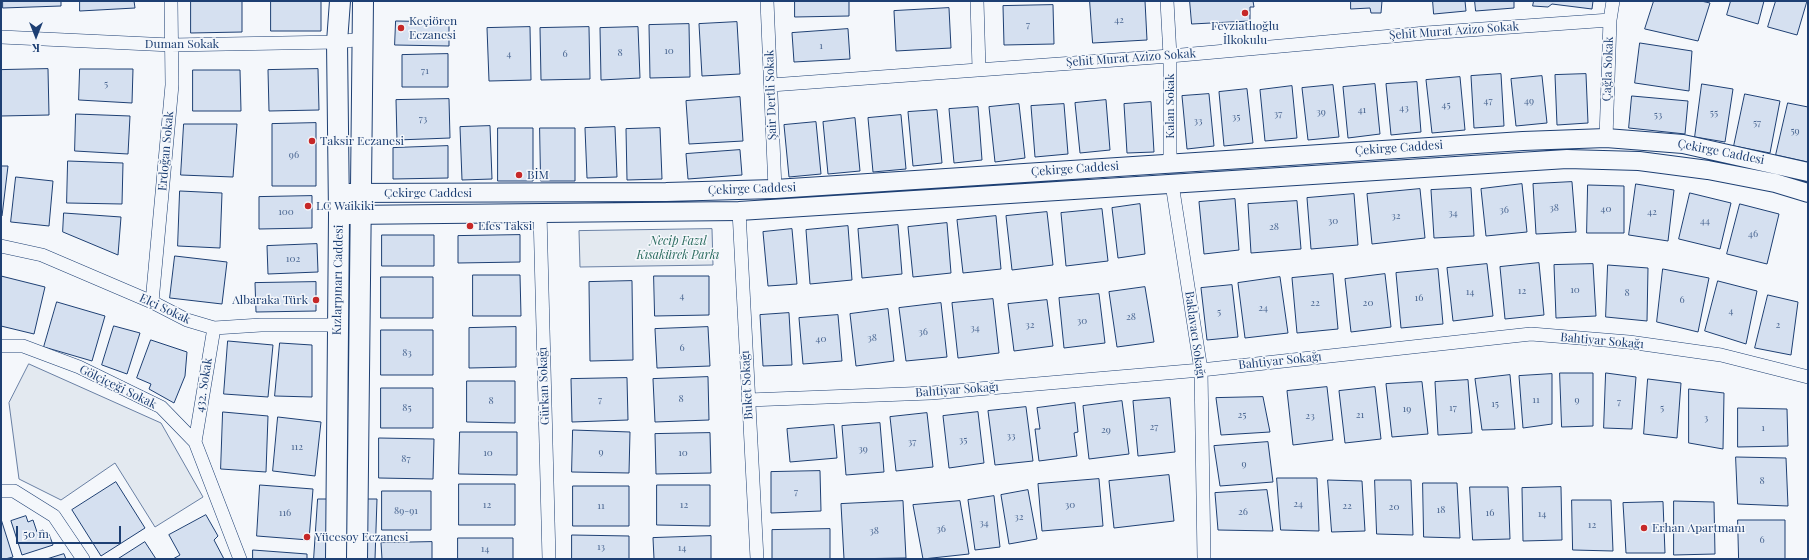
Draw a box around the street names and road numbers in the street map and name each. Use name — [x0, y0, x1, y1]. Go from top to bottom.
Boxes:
street label: Şehit Murat Azizo Sokak — [1389, 19, 1519, 43]
street label: Çağla Sokak — [1600, 36, 1616, 102]
street label: Duman Sokak — [145, 37, 219, 51]
street label: Şehit Murat Azizo Sokak — [1066, 46, 1196, 70]
street label: Şair Dertli Sokak — [762, 49, 780, 141]
street label: Kalan Sokak — [1163, 73, 1177, 139]
street label: Erdoğan Sokak — [155, 110, 177, 192]
street label: Çekirge Caddesi — [1676, 137, 1766, 167]
street label: Çekirge Caddesi — [1355, 138, 1443, 158]
street label: Çekirge Caddesi — [1031, 159, 1119, 179]
street label: Çekirge Caddesi — [708, 180, 796, 198]
street label: Çekirge Caddesi — [384, 186, 472, 200]
street label: Kızlarpınarı Caddesi — [330, 225, 346, 335]
street label: Baklavacı Sokağı — [1182, 290, 1208, 380]
street label: Elçi Sokak — [137, 291, 193, 327]
street label: Bahtiyar Sokağı — [1560, 330, 1644, 352]
street label: Gürkan Sokağı — [535, 347, 553, 425]
street label: Bahtiyar Sokağı — [1238, 349, 1322, 373]
street label: Buket Sokağı — [738, 350, 756, 420]
street label: 432. Sokak — [193, 357, 215, 413]
street label: Gölçiçeği Sokak — [77, 362, 159, 412]
street label: Bahtiyar Sokağı — [915, 380, 999, 400]

